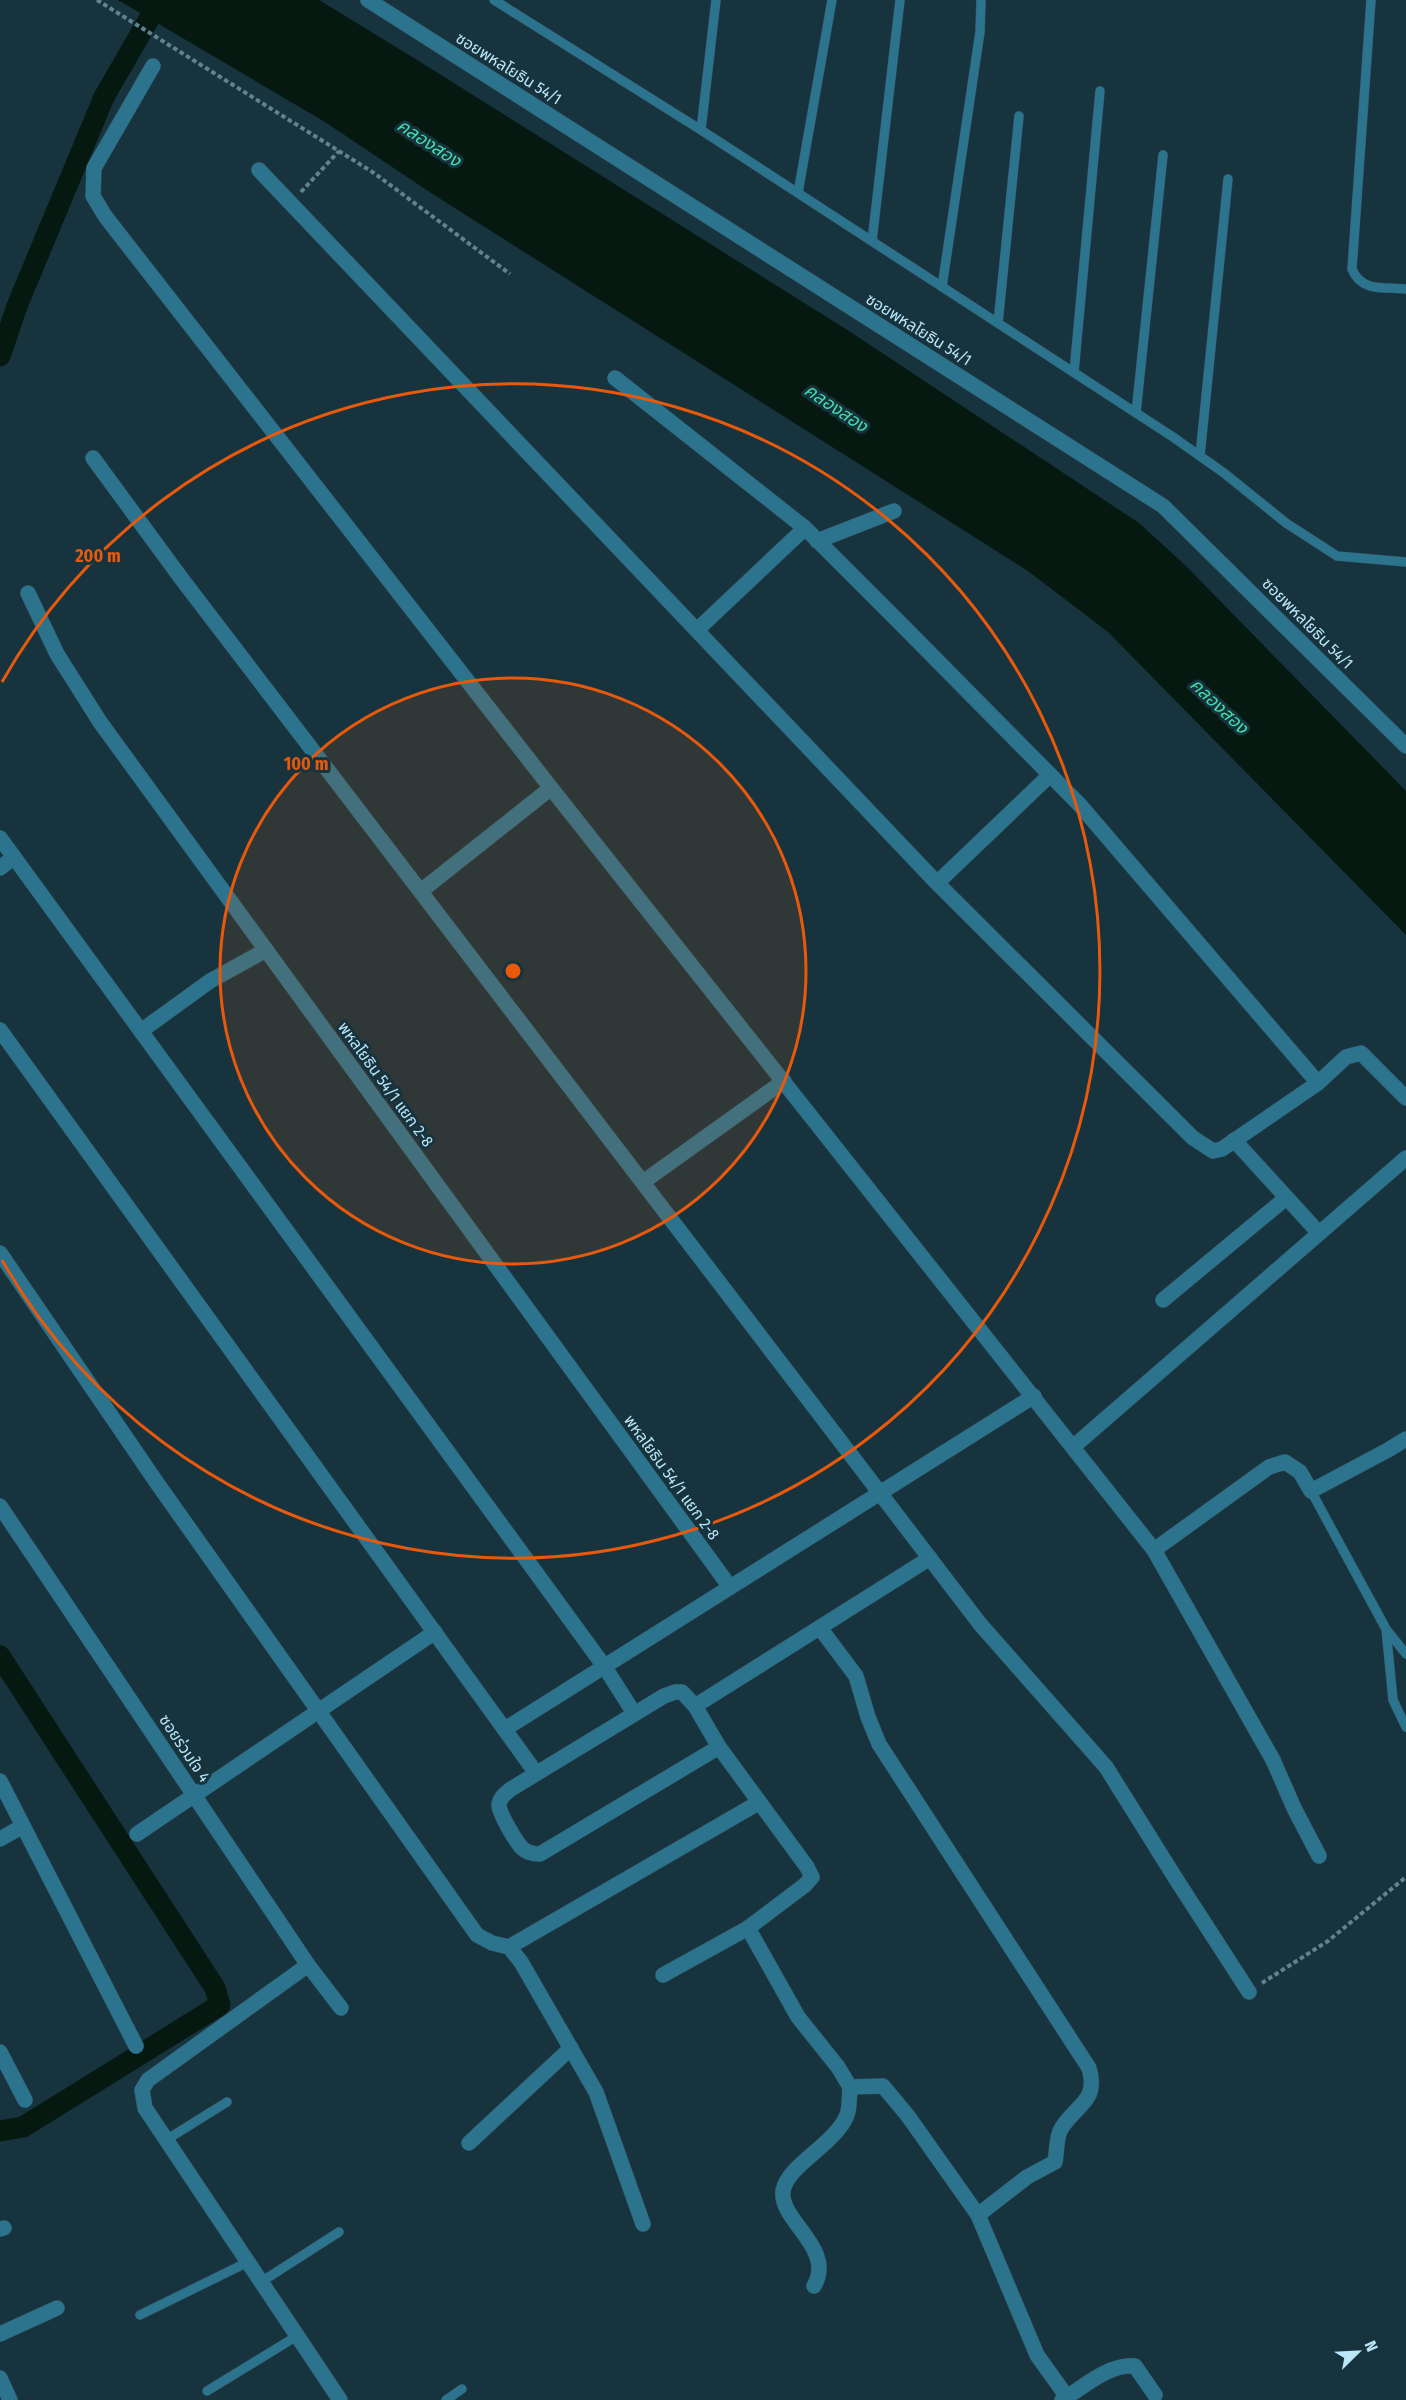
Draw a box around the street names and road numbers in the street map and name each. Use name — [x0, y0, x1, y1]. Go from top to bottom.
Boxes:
street label: ซอยพหลโยธิน 54/1 — [452, 28, 565, 109]
street label: ซอยพหลโยธิน 54/1 — [862, 289, 975, 370]
street label: ซอยพหลโยธิน 54/1 — [1258, 574, 1357, 673]
street label: พหลโยธิน 54/1 แยก 2-8 — [334, 1018, 437, 1150]
street label: พหลโยธิน 54/1 แยก 2-8 — [620, 1411, 723, 1543]
street label: ซอยร่วมใจ 4 — [155, 1711, 214, 1786]

